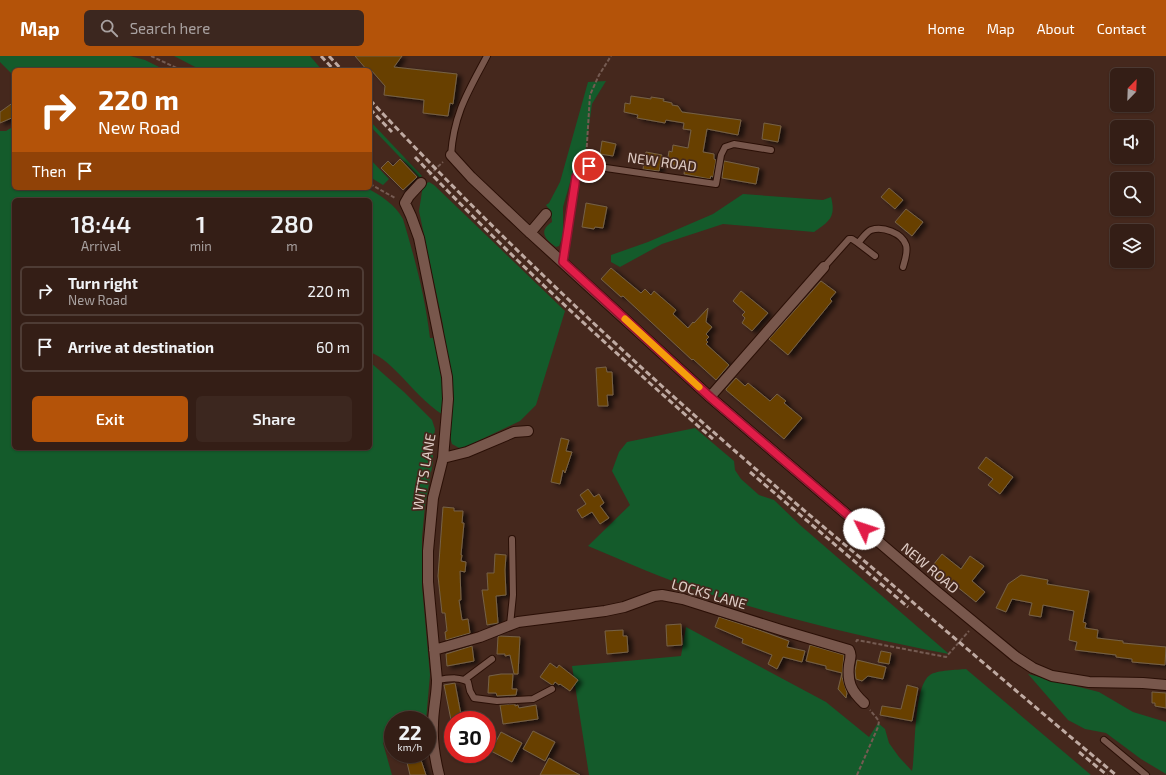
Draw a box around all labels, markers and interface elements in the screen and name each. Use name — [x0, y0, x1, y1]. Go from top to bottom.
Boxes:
search box — [84, 10, 364, 46]
text: Map — [20, 17, 60, 40]
icon: search — [98, 17, 120, 39]
text: Search here — [130, 19, 210, 37]
text: Home — [928, 20, 965, 37]
text: Map — [987, 20, 1015, 37]
text: About — [1037, 20, 1075, 37]
text: Contact — [1097, 20, 1146, 37]
north arrow — [1110, 68, 1154, 112]
map controls — [1110, 68, 1154, 268]
text: 220 m — [98, 82, 179, 116]
icon: right — [32, 84, 84, 136]
text: New Road — [98, 116, 180, 138]
button: sound — [1110, 120, 1154, 164]
street label: NEW ROAD — [626, 148, 698, 175]
pin — [572, 149, 606, 183]
icon: arrive — [578, 155, 600, 177]
icon: arrive — [74, 160, 96, 182]
text: Then — [32, 162, 66, 180]
button: search — [1110, 172, 1154, 216]
text: 18:44 — [70, 209, 131, 238]
text: 1 — [196, 209, 206, 238]
text: 280 — [270, 209, 314, 238]
button: layers — [1110, 224, 1154, 268]
text: Arrival — [81, 238, 121, 254]
text: min — [190, 238, 212, 254]
text: m — [286, 238, 298, 254]
text: Turn right — [68, 274, 138, 292]
icon: right — [34, 280, 56, 302]
text: 220 m — [308, 282, 350, 300]
text: New Road — [68, 292, 127, 308]
icon: arrive — [34, 336, 56, 358]
text: Arrive at destination — [68, 338, 214, 356]
text: 60 m — [316, 338, 350, 356]
button: Exit — [32, 396, 188, 442]
button: Share — [196, 396, 352, 442]
street label: WITTS LANE — [408, 432, 439, 512]
position arrow — [843, 508, 885, 550]
street label: NEW ROAD — [898, 539, 963, 597]
street label: LOCKS LANE — [670, 575, 749, 612]
speed limit sign: 30 — [444, 711, 496, 763]
text: 22 — [398, 720, 422, 744]
text: km/h — [398, 741, 422, 753]

